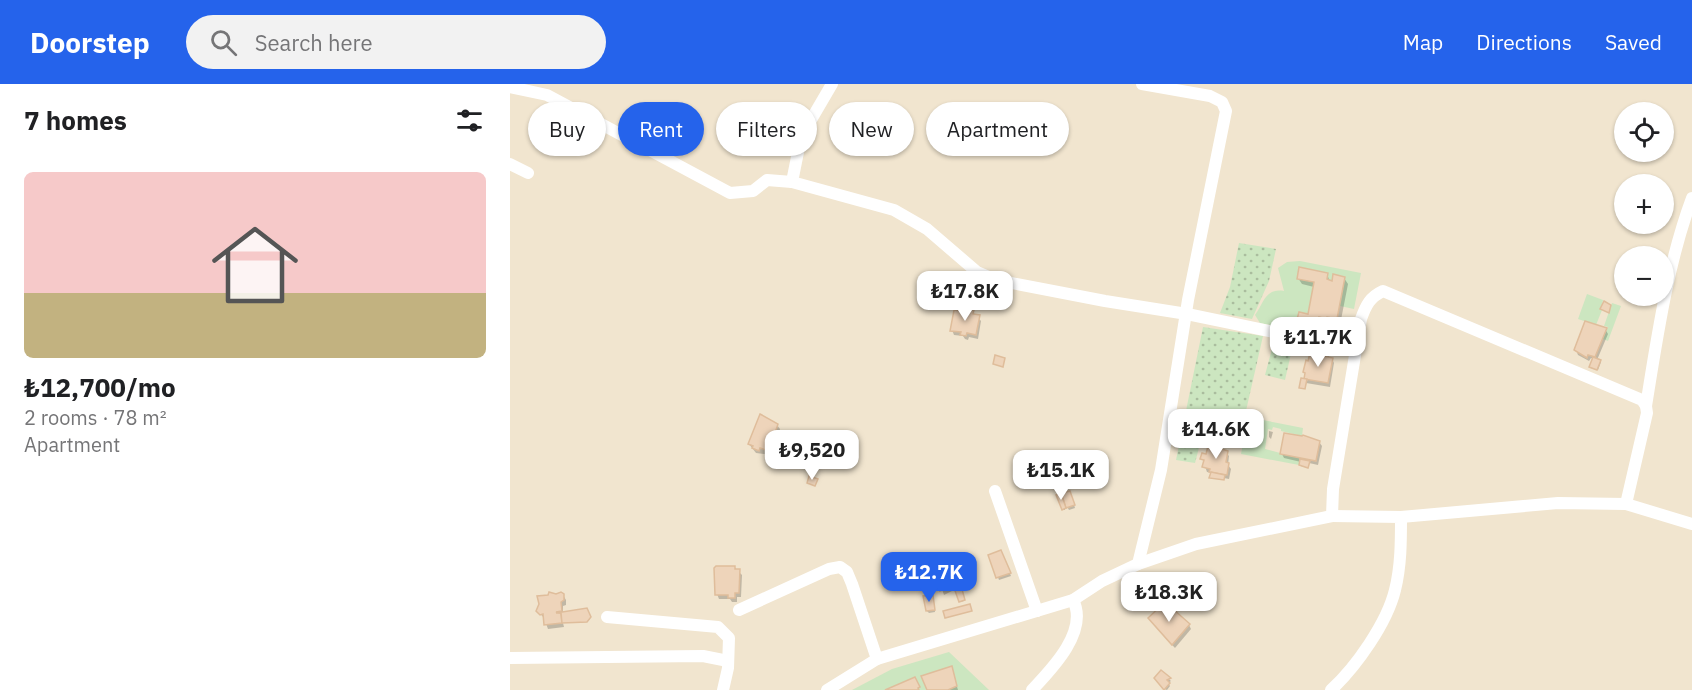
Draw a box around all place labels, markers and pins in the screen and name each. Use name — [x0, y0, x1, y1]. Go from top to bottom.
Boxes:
pin: ₺17.8K — [916, 271, 1014, 322]
pin: ₺11.7K — [1269, 317, 1367, 368]
pin: ₺14.6K — [1167, 409, 1265, 460]
pin: ₺9,520 — [763, 430, 861, 481]
pin: ₺15.1K — [1012, 450, 1110, 501]
pin: ₺12.7K — [880, 552, 978, 603]
pin: ₺18.3K — [1120, 572, 1218, 623]

